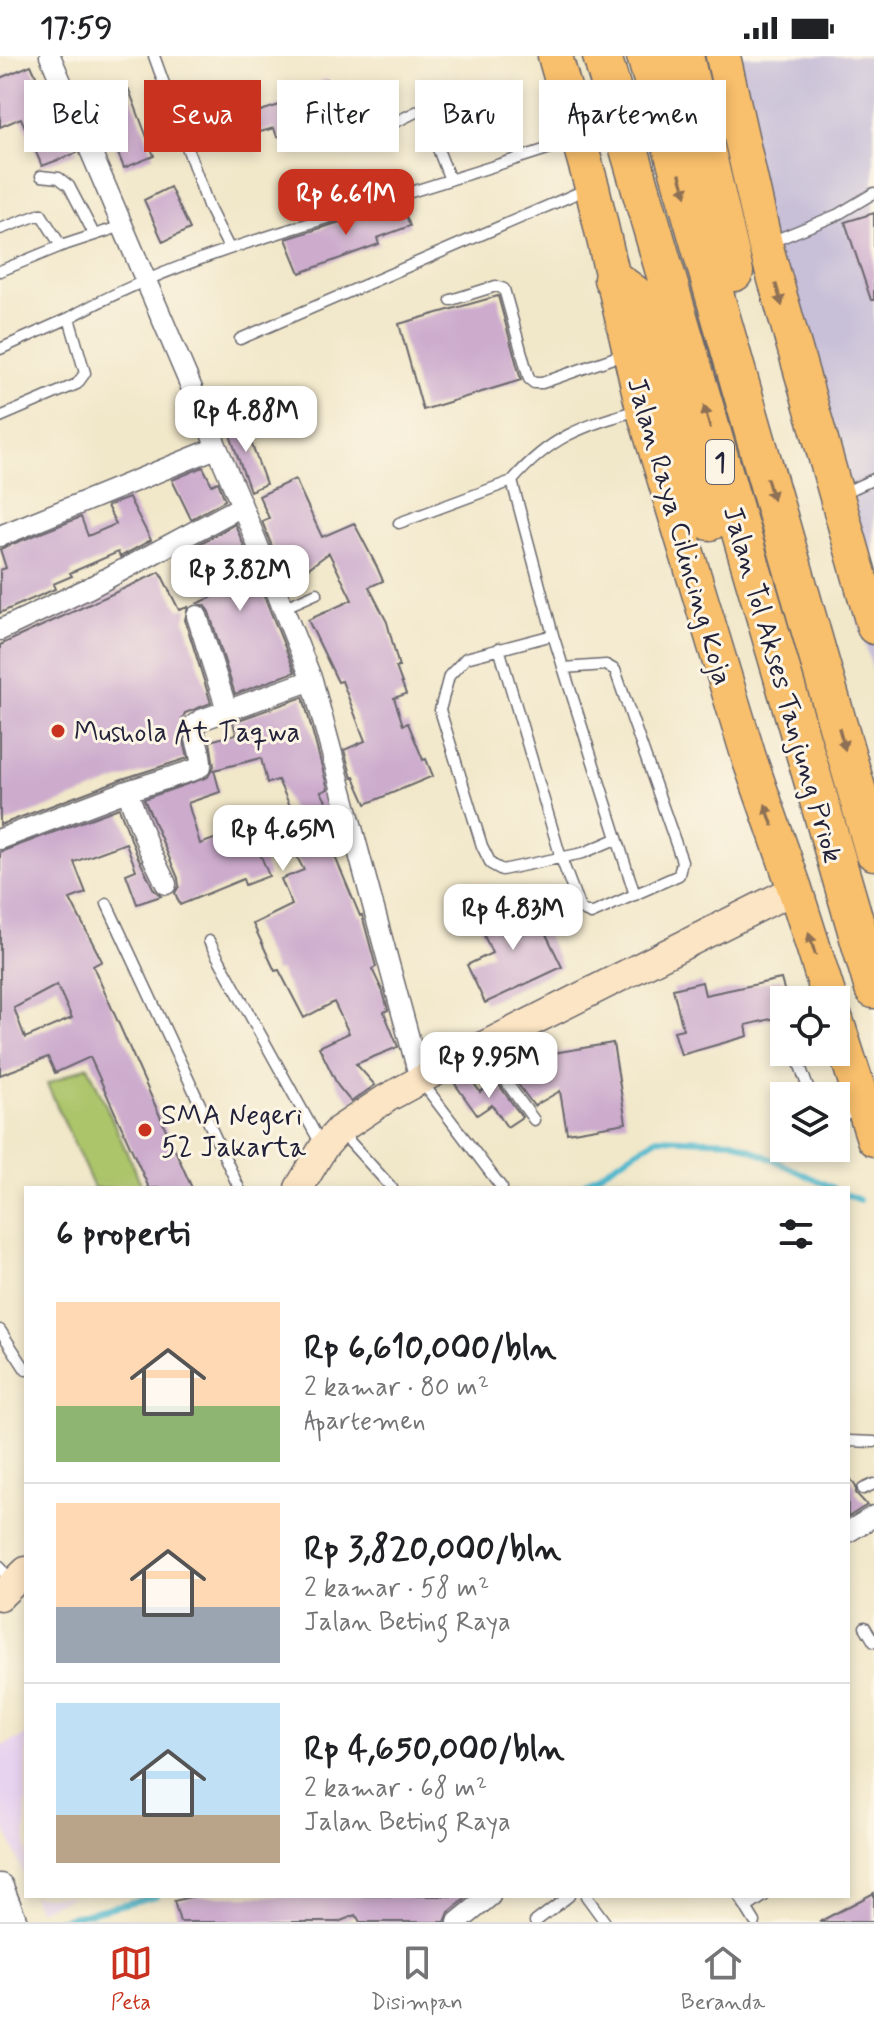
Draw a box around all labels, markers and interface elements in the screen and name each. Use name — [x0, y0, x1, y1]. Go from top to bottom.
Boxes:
text: 17:59 — [40, 9, 112, 48]
chip: Beli — [24, 80, 128, 152]
chip: Sewa — [144, 80, 261, 152]
chip: Filter — [277, 80, 399, 152]
chip: Baru — [415, 80, 523, 152]
chip: Apartemen — [539, 80, 726, 152]
pin: Rp 6.61M — [263, 169, 429, 237]
one-way arrow — [677, 173, 690, 197]
text: Rp 6.61M — [296, 178, 396, 212]
one-way arrow — [774, 283, 786, 308]
street label: Jalan Raya Cilincing Koja — [617, 374, 740, 690]
pin: Rp 4.88M — [163, 386, 329, 454]
text: Rp 4.88M — [193, 395, 299, 429]
one-way arrow — [700, 404, 713, 428]
road number: 1 — [706, 440, 734, 484]
one-way arrow — [764, 477, 777, 501]
street label: Jalan Tol Akses Tanjung Priok — [713, 502, 850, 867]
pin: Rp 3.82M — [157, 545, 323, 613]
text: Rp 3.82M — [189, 554, 291, 588]
place label: Mushola At Taqwa — [74, 715, 300, 752]
marker: Mushola At Taqwa — [49, 722, 67, 740]
one-way arrow — [836, 727, 849, 751]
one-way arrow — [762, 803, 775, 827]
pin: Rp 4.65M — [200, 805, 366, 873]
text: Rp 4.65M — [231, 814, 335, 848]
pin: Rp 4.83M — [430, 884, 596, 952]
text: Rp 4.83M — [462, 893, 564, 927]
one-way arrow — [806, 932, 818, 956]
map controls — [770, 986, 850, 1162]
button: locate — [770, 986, 850, 1066]
pin: Rp 9.95M — [406, 1032, 572, 1100]
text: Rp 9.95M — [438, 1041, 540, 1075]
button: layers — [770, 1082, 850, 1162]
place label: SMA Negeri 52 Jakarta — [161, 1098, 306, 1167]
marker: SMA Negeri 52 Jakarta — [136, 1121, 154, 1139]
text: 6 properti — [56, 1212, 190, 1257]
icon: filters — [774, 1212, 818, 1256]
text: Rp 6,610,000/bln — [304, 1326, 556, 1371]
icon: home — [120, 1334, 216, 1430]
text: 2 kamar · 80 m² — [304, 1371, 489, 1405]
text: Apartemen — [304, 1405, 426, 1439]
text: Rp 3,820,000/bln — [304, 1527, 561, 1572]
icon: home — [120, 1535, 216, 1631]
text: 2 kamar · 58 m² — [304, 1572, 489, 1606]
text: Jalan Beting Raya — [304, 1606, 511, 1640]
text: Rp 4,650,000/bln — [304, 1727, 564, 1772]
icon: home — [120, 1735, 216, 1831]
text: 2 kamar · 68 m² — [304, 1772, 487, 1806]
text: Jalan Beting Raya — [304, 1806, 511, 1840]
tab: Peta — [109, 1941, 153, 2017]
tab: Disimpan — [371, 1941, 463, 2017]
tab: Beranda — [681, 1941, 765, 2017]

